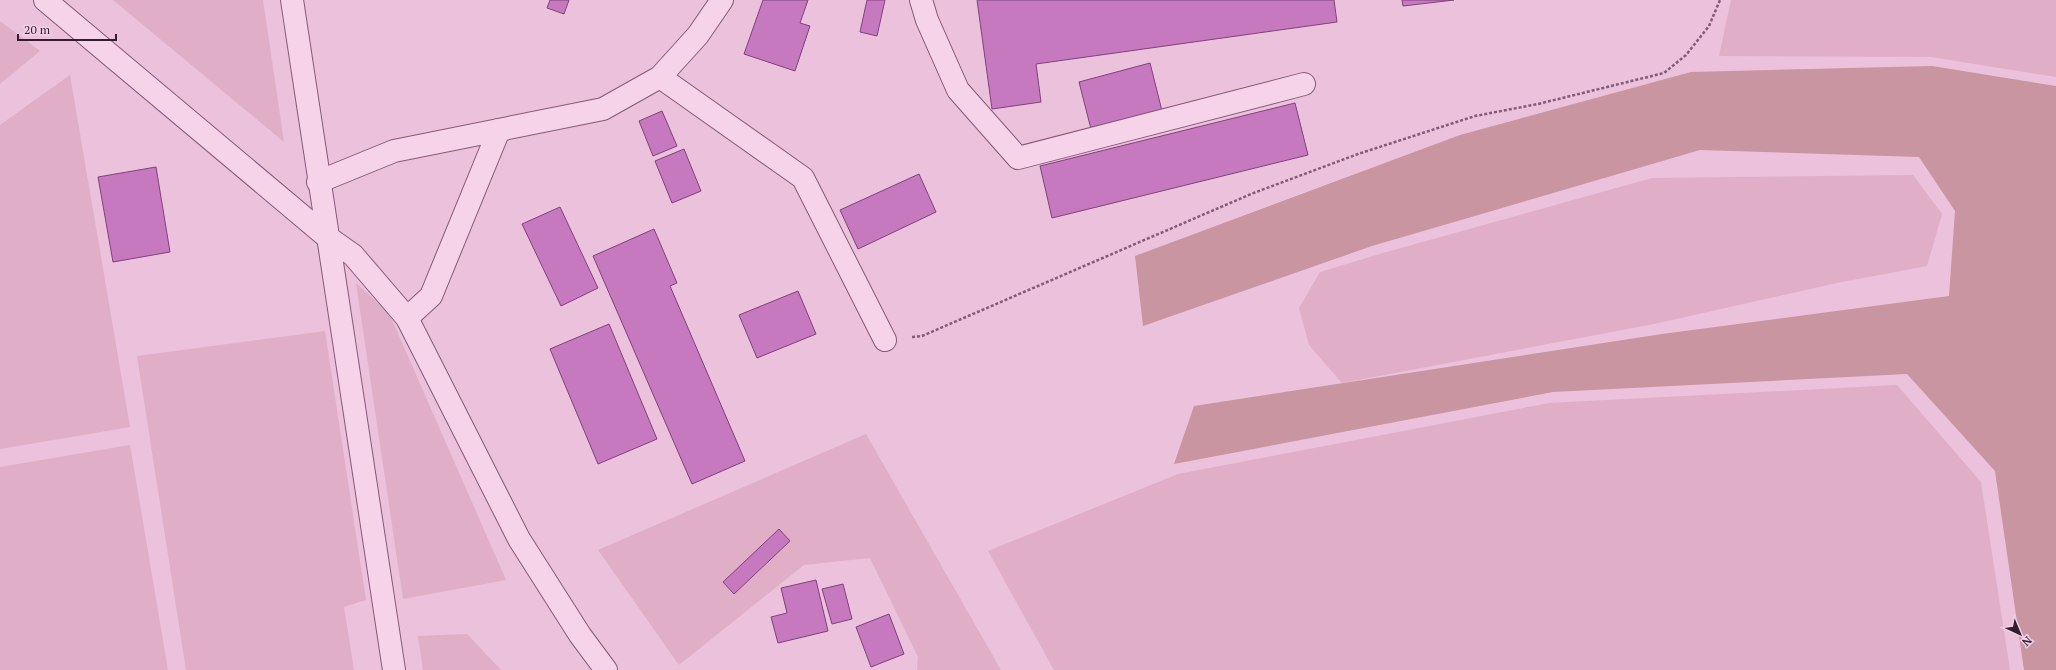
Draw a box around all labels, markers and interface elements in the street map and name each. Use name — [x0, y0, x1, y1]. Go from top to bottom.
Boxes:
scale bar — [18, 16, 116, 42]
text: 20 m — [24, 22, 51, 37]
north arrow — [2000, 614, 2040, 654]
text: N — [2019, 633, 2035, 650]

